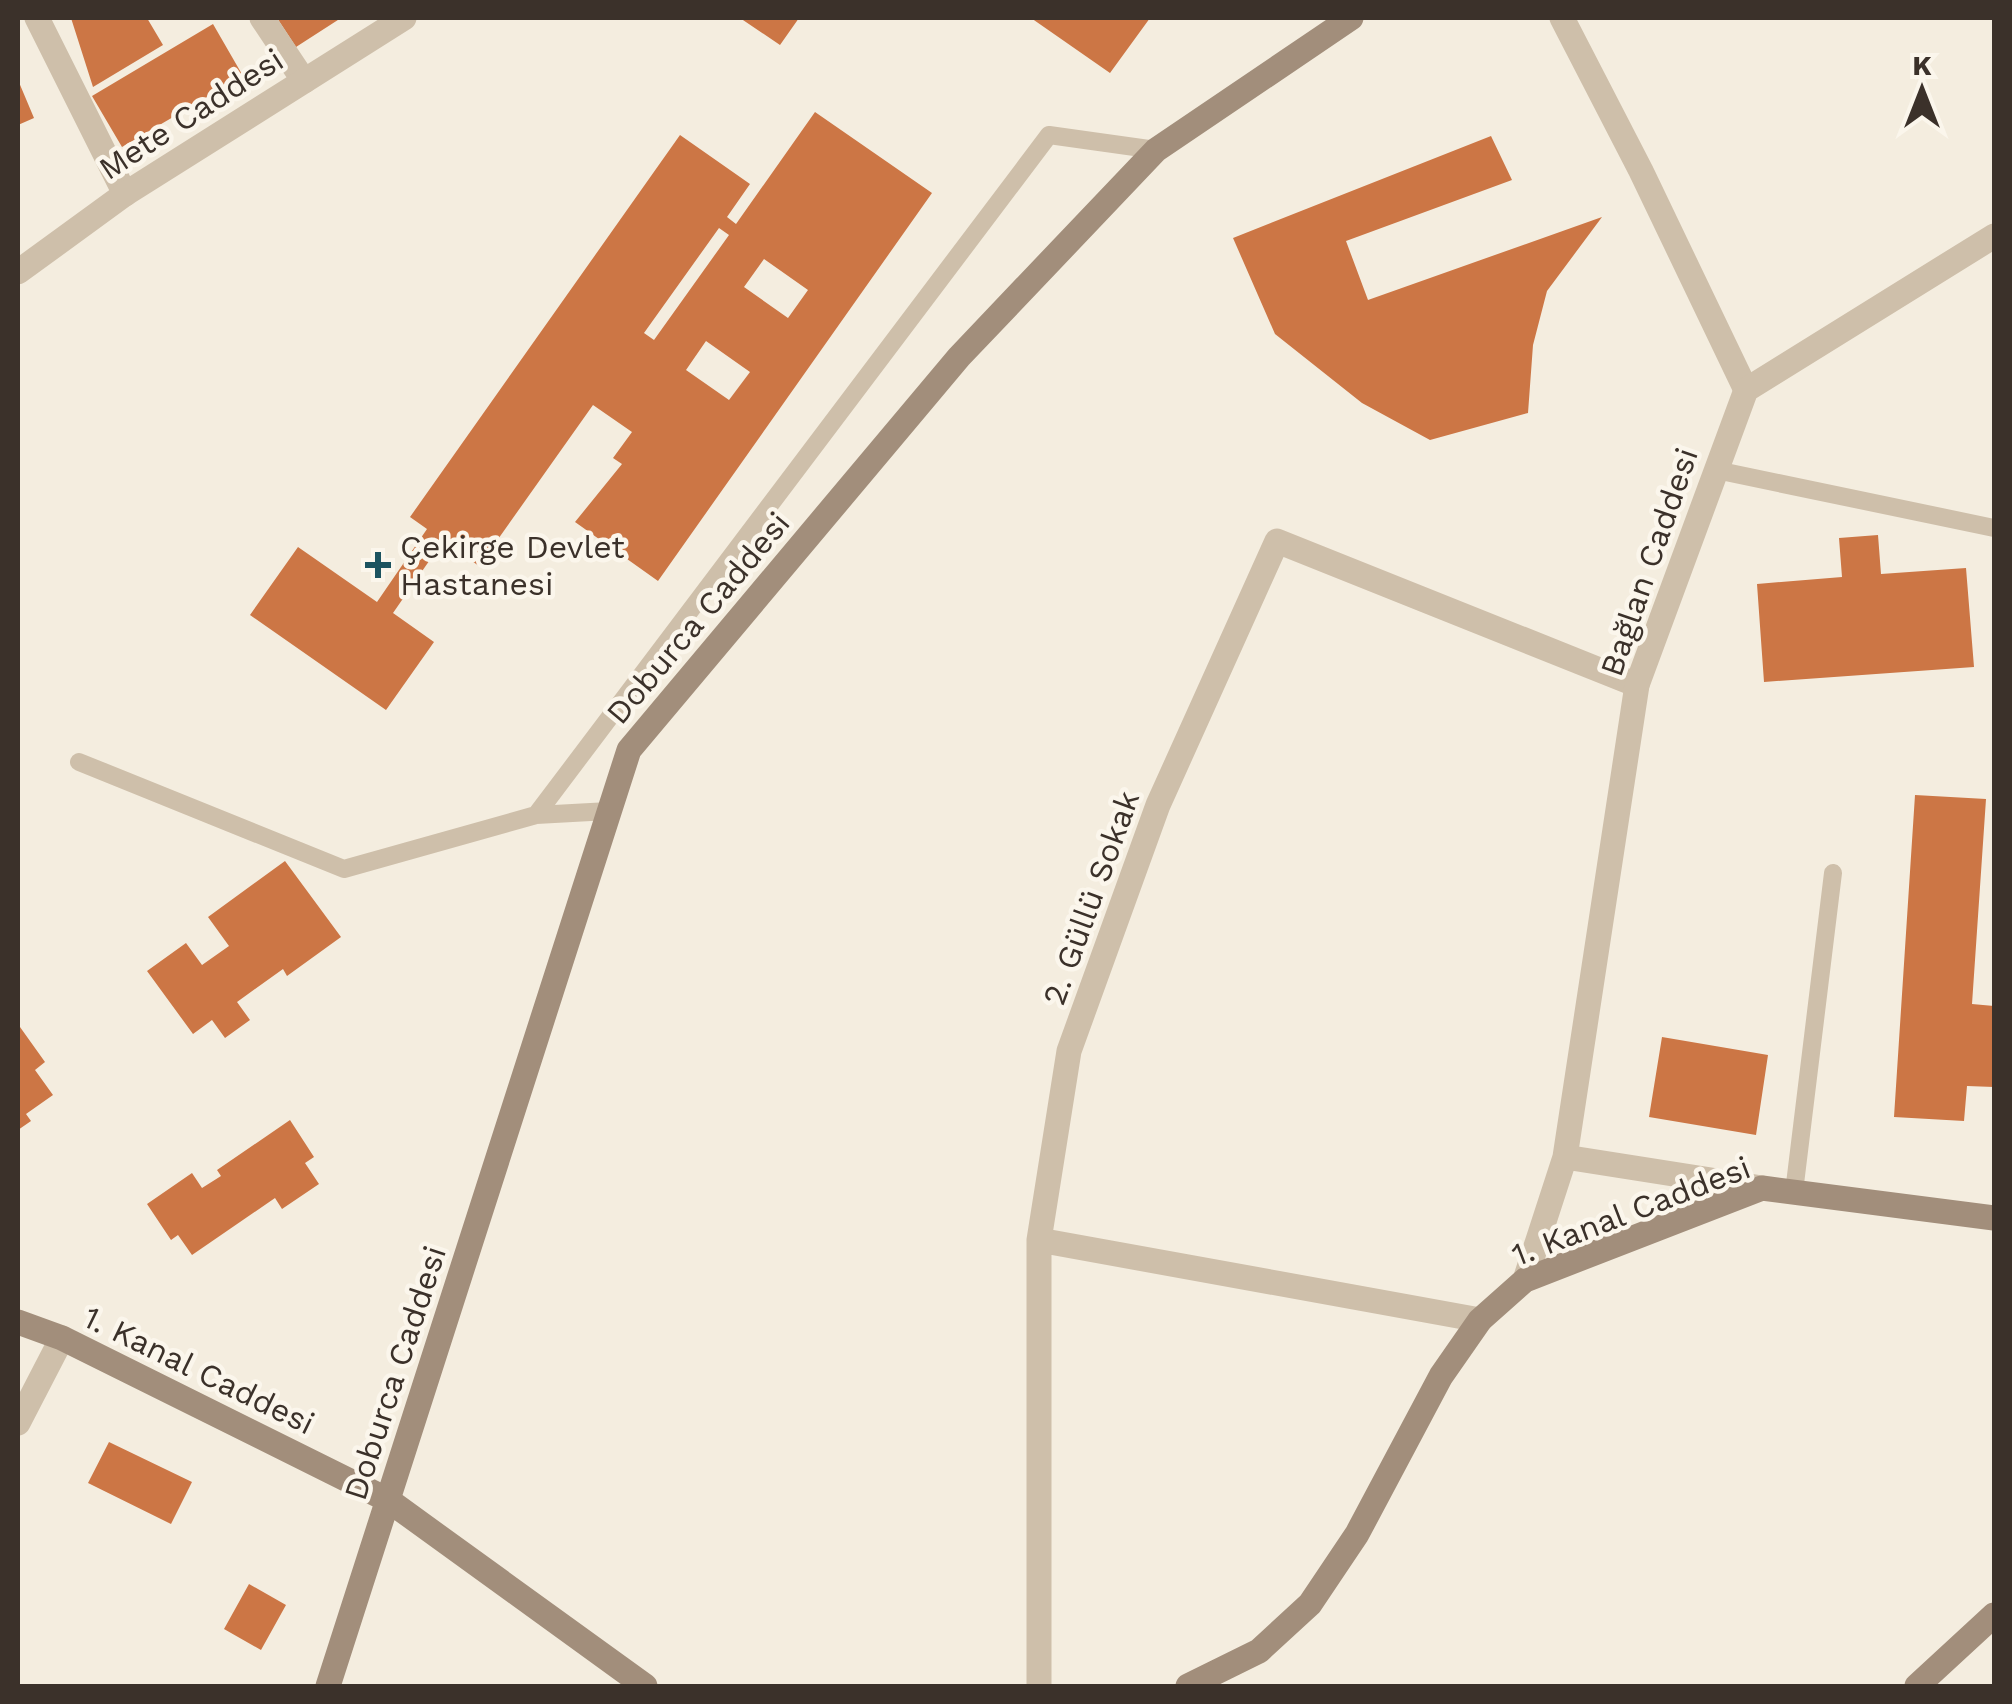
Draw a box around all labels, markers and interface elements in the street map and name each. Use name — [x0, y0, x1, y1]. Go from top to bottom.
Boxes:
street label: Mete Caddesi — [92, 40, 290, 188]
north arrow — [1872, 40, 1972, 140]
text: K — [1912, 49, 1932, 82]
street label: Bağlan Caddesi — [1592, 443, 1706, 681]
street label: Doburca Caddesi — [598, 504, 798, 732]
place label: Çekirge Devlet Hastanesi — [400, 528, 625, 603]
marker: Çekirge Devlet Hastanesi — [365, 552, 391, 578]
street label: 2. Güllü Sokak — [1035, 786, 1147, 1010]
street label: 1. Kanal Caddesi — [1507, 1148, 1755, 1274]
street label: Doburca Caddesi — [336, 1241, 454, 1505]
street label: 1. Kanal Caddesi — [77, 1298, 321, 1442]

